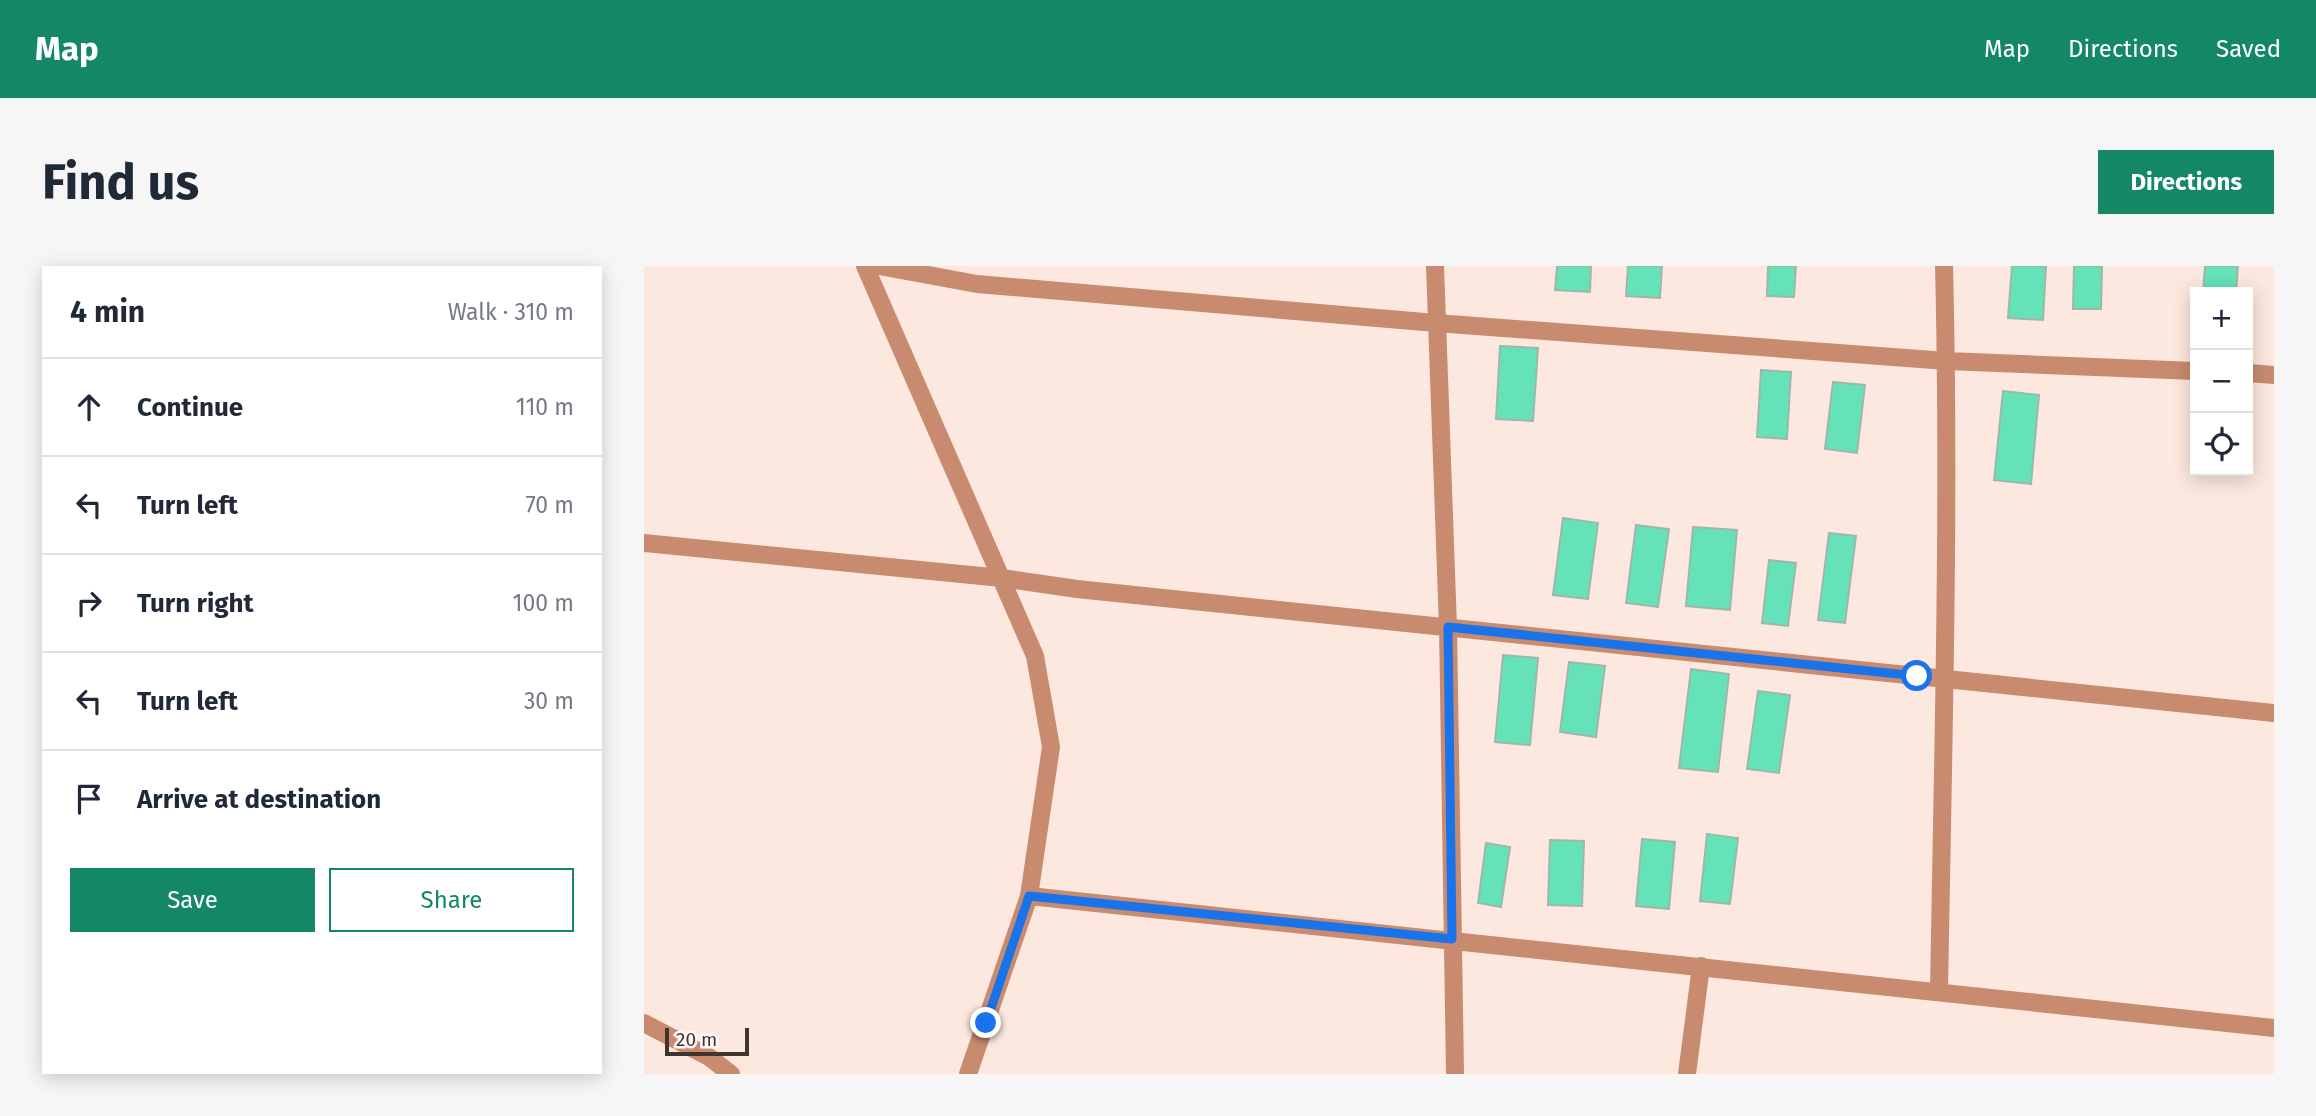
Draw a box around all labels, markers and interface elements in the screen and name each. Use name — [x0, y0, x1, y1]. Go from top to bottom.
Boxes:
text: Map — [35, 29, 99, 69]
text: Map — [1984, 35, 2030, 63]
text: Directions — [2068, 35, 2178, 63]
text: Saved — [2216, 35, 2281, 63]
button: Directions — [2098, 150, 2274, 214]
text: Find us — [42, 153, 199, 212]
map controls — [2190, 287, 2253, 476]
button: + — [2190, 287, 2253, 350]
text: 4 min — [70, 294, 145, 330]
text: Walk · 310 m — [448, 298, 574, 326]
button: − — [2190, 350, 2253, 413]
icon: ahead — [70, 388, 108, 426]
text: Continue — [137, 392, 243, 423]
text: 110 m — [516, 393, 574, 421]
button: locate — [2190, 413, 2253, 476]
icon: left — [70, 486, 108, 524]
text: Turn left — [137, 490, 238, 521]
text: 70 m — [525, 491, 574, 519]
icon: right — [70, 584, 108, 622]
text: Turn right — [137, 588, 254, 619]
text: 100 m — [513, 589, 574, 617]
route start — [1901, 660, 1932, 691]
icon: left — [70, 682, 108, 720]
text: Turn left — [137, 686, 238, 717]
text: 30 m — [524, 687, 574, 715]
icon: arrive — [70, 780, 108, 818]
text: Arrive at destination — [137, 784, 381, 815]
button: Save — [70, 868, 315, 932]
button: Share — [329, 868, 574, 932]
route end — [970, 1007, 1001, 1038]
scale bar — [665, 1025, 749, 1057]
text: 20 m — [676, 1028, 717, 1051]

